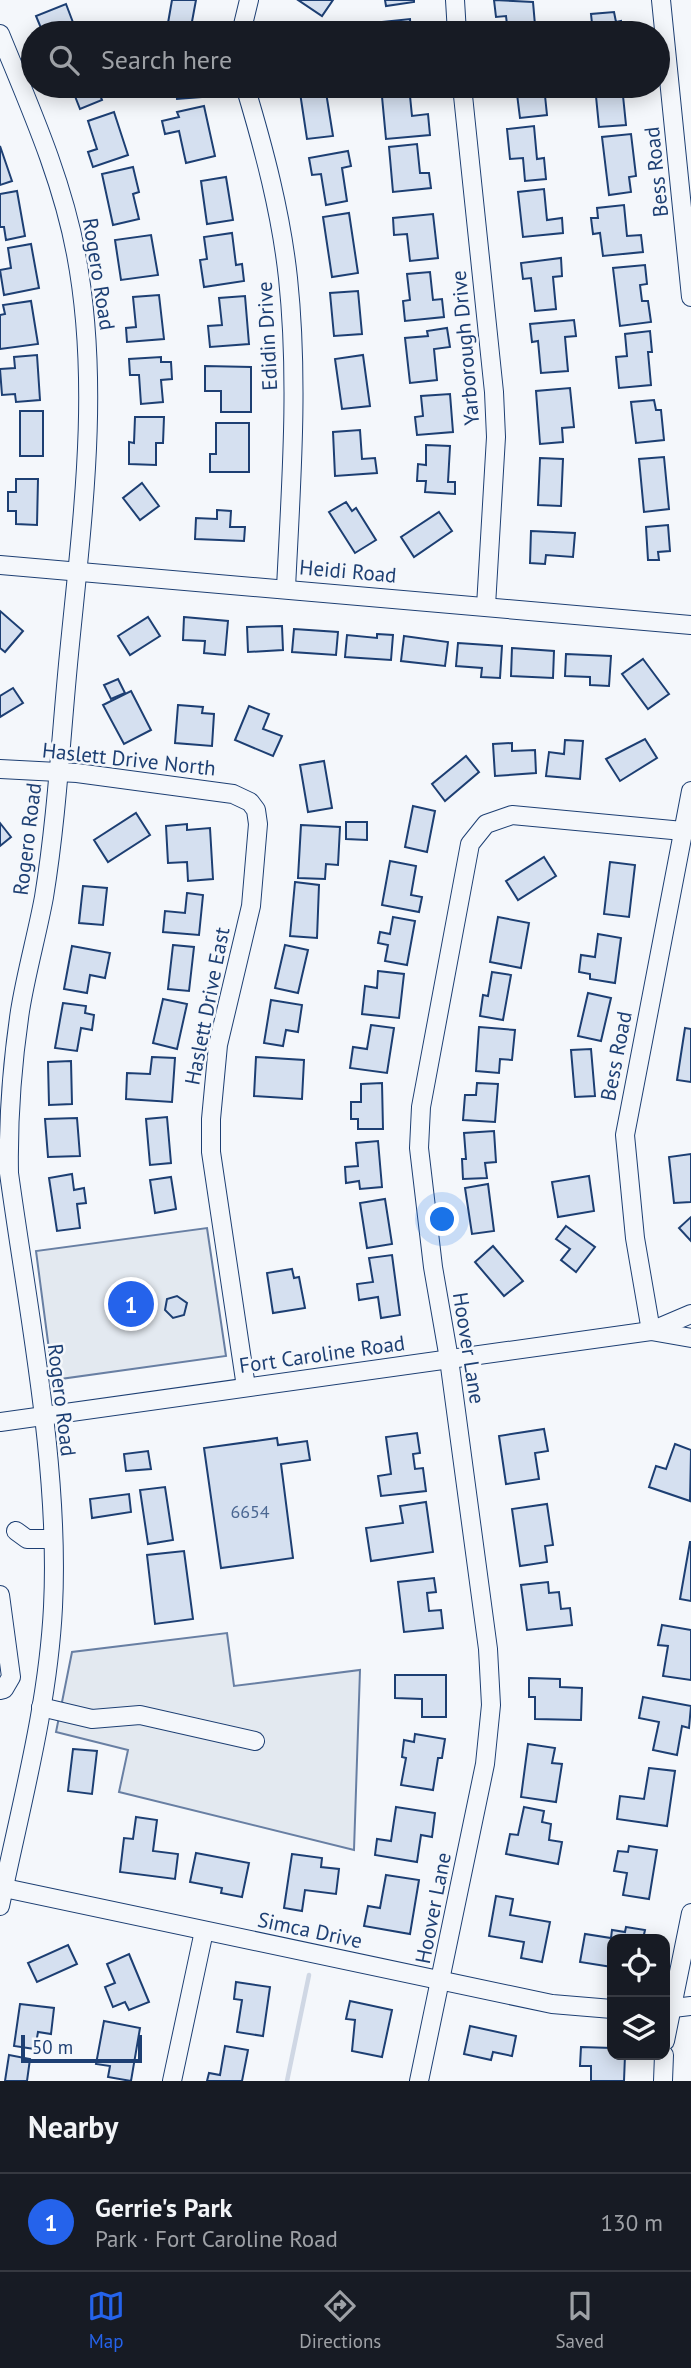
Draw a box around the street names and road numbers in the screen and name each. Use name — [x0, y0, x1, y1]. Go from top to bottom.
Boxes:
street label: Bess Road — [638, 125, 674, 219]
street label: Rogero Road — [77, 216, 121, 332]
street label: Yarborough Drive — [445, 269, 485, 427]
street label: Edidin Drive — [251, 281, 283, 391]
street label: Heidi Road — [298, 553, 398, 589]
street label: Haslett Drive North — [41, 736, 217, 782]
street label: Rogero Road — [7, 781, 47, 897]
street label: Haslett Drive East — [178, 925, 236, 1087]
street label: Bess Road — [594, 1009, 638, 1103]
street label: Hoover Lane — [447, 1290, 491, 1406]
street label: Fort Caroline Road — [237, 1329, 407, 1379]
street label: Rogero Road — [42, 1342, 82, 1458]
street label: Hoover Lane — [409, 1850, 457, 1966]
street label: Simca Drive — [255, 1906, 365, 1954]

